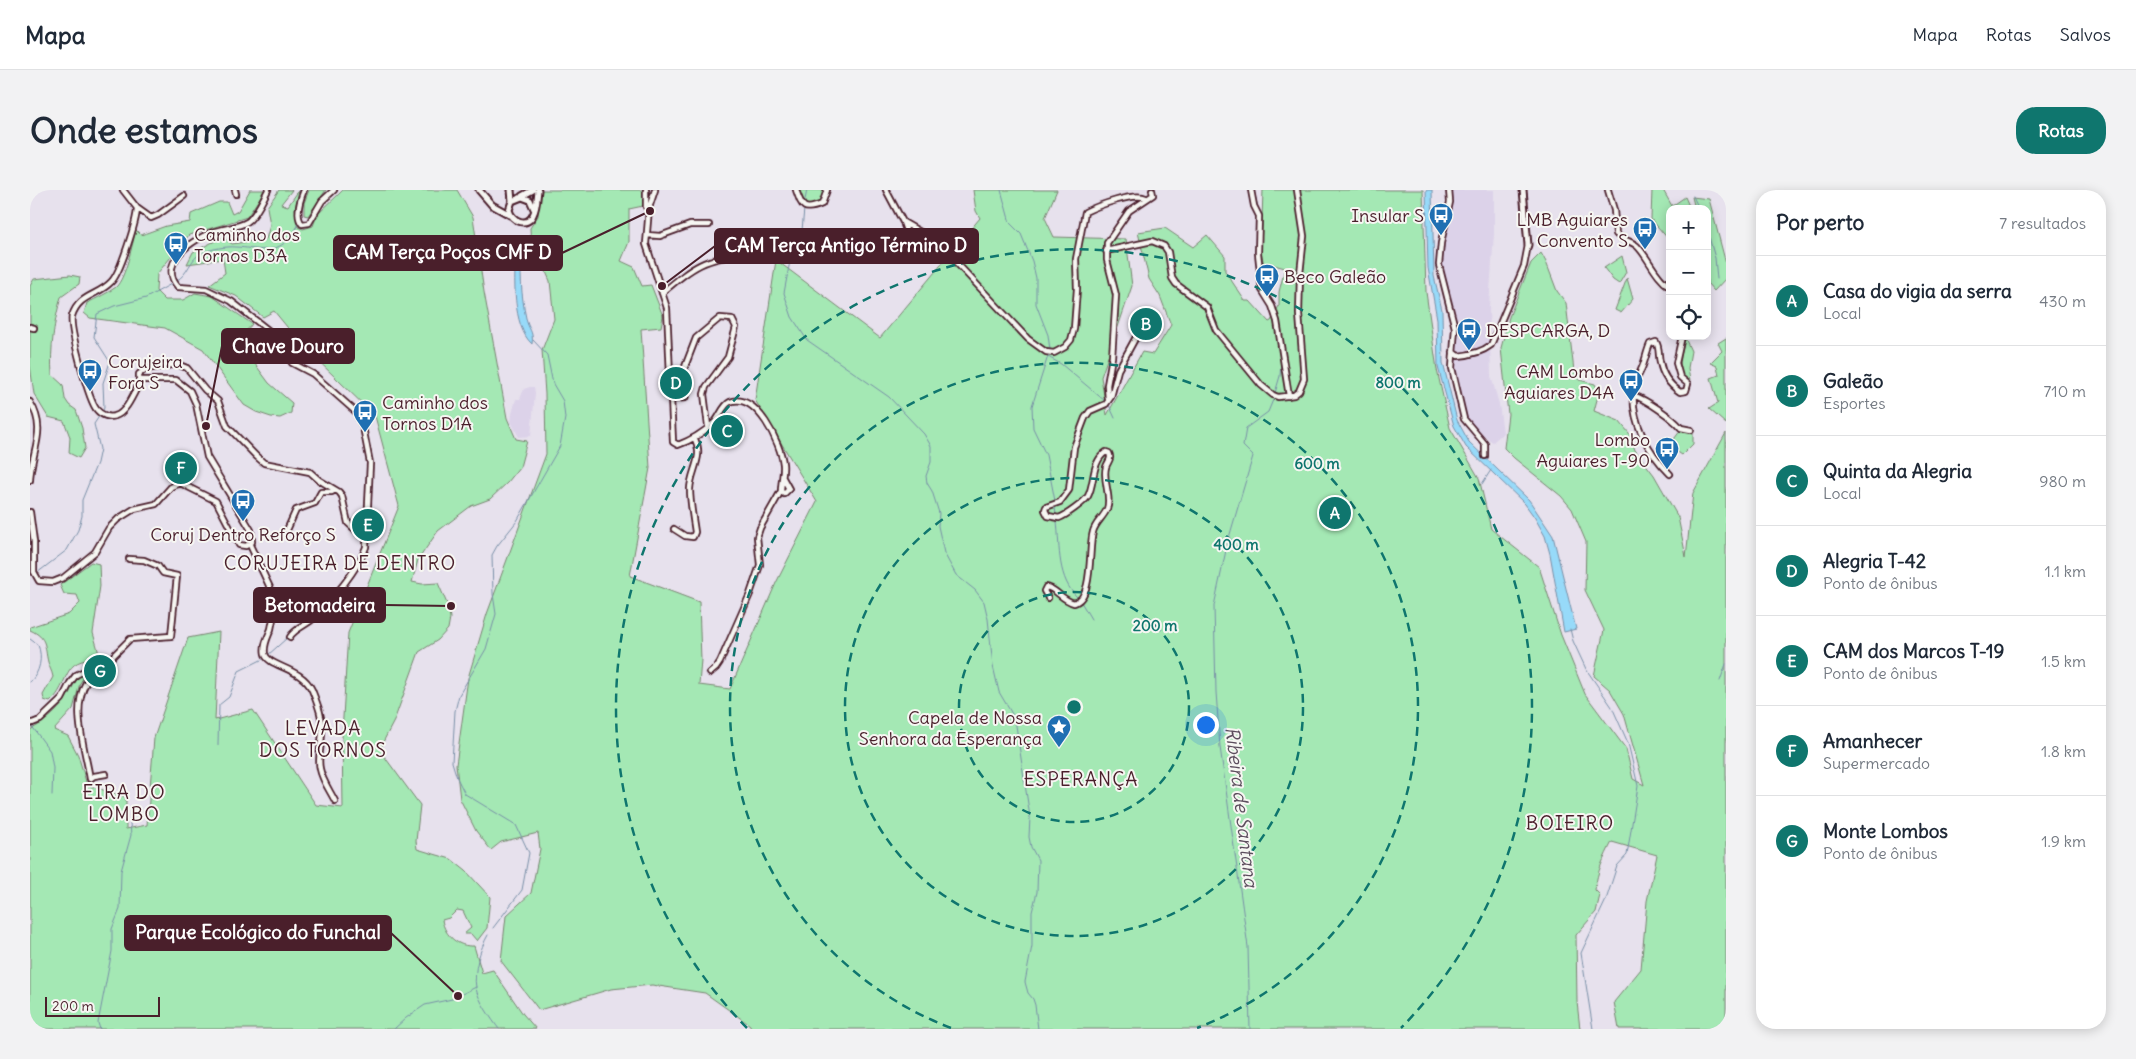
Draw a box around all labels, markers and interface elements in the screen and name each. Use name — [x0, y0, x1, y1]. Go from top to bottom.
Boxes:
text: Mapa — [25, 20, 85, 50]
text: Mapa — [1913, 23, 1958, 46]
text: Rotas — [1986, 23, 2032, 46]
text: Salvos — [2060, 23, 2111, 46]
button: Rotas — [2016, 107, 2106, 154]
text: Onde estamos — [30, 108, 258, 152]
bus stop icon: Insular S — [1428, 202, 1454, 236]
place label: Insular S — [1351, 204, 1424, 227]
map controls — [1666, 205, 1711, 340]
button: + — [1666, 205, 1711, 250]
place label: LMB Aguiares Convento S — [1516, 208, 1628, 252]
text: Por perto — [1776, 209, 1864, 236]
text: 7 resultados — [1999, 213, 2086, 233]
bus stop icon: LMB Aguiares Convento S — [1632, 216, 1658, 250]
place label: Caminho dos Tornos D3A — [194, 223, 300, 267]
callout: CAM Terça Antigo Término D — [715, 229, 978, 263]
bus stop icon: Caminho dos Tornos D3A — [163, 231, 189, 265]
text: CAM Terça Antigo Término D — [725, 233, 967, 257]
callout: CAM Terça Poços CMF D — [334, 236, 562, 270]
text: CAM Terça Poços CMF D — [344, 240, 552, 264]
button: − — [1666, 250, 1711, 295]
bus stop icon: Beco Galeão — [1254, 263, 1280, 297]
place label: Beco Galeão — [1284, 265, 1386, 288]
text: Casa do vigia da serra — [1823, 279, 2012, 303]
text: A — [1787, 291, 1797, 311]
text: 430 m — [2039, 291, 2086, 311]
button: locate — [1666, 295, 1711, 340]
text: Local — [1823, 303, 1861, 323]
pin: B — [1130, 305, 1162, 343]
bus stop icon: DESPCARGA, D — [1456, 317, 1482, 351]
place label: DESPCARGA, D — [1486, 319, 1610, 342]
callout: Chave Douro — [222, 329, 354, 363]
text: Chave Douro — [232, 334, 344, 358]
place label: Corujeira Fora S — [108, 350, 183, 394]
bus stop icon: Corujeira Fora S — [77, 358, 103, 392]
place label: CAM Lombo Aguiares D4A — [1504, 360, 1614, 404]
pin: D — [660, 364, 692, 402]
bus stop icon: CAM Lombo Aguiares D4A — [1618, 368, 1644, 402]
text: Galeão — [1823, 369, 1884, 393]
text: 800 m — [1375, 373, 1421, 392]
text: B — [1787, 381, 1797, 401]
text: 710 m — [2043, 381, 2086, 401]
place label: Caminho dos Tornos D1A — [382, 391, 488, 435]
text: Esportes — [1823, 393, 1885, 413]
bus stop icon: Caminho dos Tornos D1A — [352, 399, 378, 433]
pin: C — [711, 412, 743, 450]
place label: Lombo Aguiares T-90 — [1536, 428, 1650, 472]
bus stop icon: Lombo Aguiares T-90 — [1654, 436, 1680, 470]
pin: F — [165, 449, 197, 487]
text: 600 m — [1294, 454, 1340, 473]
text: Quinta da Alegria — [1823, 459, 1972, 483]
text: C — [1787, 471, 1797, 491]
text: 980 m — [2039, 471, 2086, 491]
text: Local — [1823, 483, 1861, 503]
bus stop icon: Coruj Dentro Reforço S — [230, 488, 256, 522]
pin: A — [1319, 494, 1351, 532]
pin: E — [352, 506, 384, 544]
place label: Coruj Dentro Reforço S — [150, 523, 336, 546]
text: 400 m — [1213, 535, 1259, 554]
text: Alegria T-42 — [1823, 549, 1926, 573]
district label: CORUJEIRA DE DENTRO — [224, 551, 456, 575]
text: D — [1786, 561, 1798, 581]
text: 1.1 km — [2045, 561, 2086, 581]
text: Ponto de ônibus — [1823, 573, 1938, 593]
callout: Betomadeira — [254, 588, 385, 622]
text: Betomadeira — [264, 593, 376, 617]
text: 200 m — [1133, 616, 1177, 635]
text: CAM dos Marcos T-19 — [1823, 639, 2004, 663]
text: E — [1787, 651, 1797, 671]
text: 1.5 km — [2041, 651, 2086, 671]
pin: G — [84, 652, 116, 690]
text: Ponto de ônibus — [1823, 663, 1938, 683]
centre of rings — [1065, 698, 1083, 716]
place label: Capela de Nossa Senhora da Esperança — [859, 706, 1042, 750]
your location — [1193, 712, 1219, 738]
place icon: Capela de Nossa Senhora da Esperança — [1046, 714, 1072, 748]
district label: LEVADA DOS TORNOS — [259, 716, 387, 762]
water label: Ribeira de Santana — [1220, 725, 1264, 890]
text: Amanhecer — [1823, 729, 1922, 753]
text: F — [1787, 741, 1797, 761]
text: 1.8 km — [2041, 741, 2086, 761]
text: Supermercado — [1823, 753, 1930, 773]
district label: ESPERANÇA — [1024, 767, 1138, 791]
district label: EIRA DO LOMBO — [82, 780, 166, 826]
district label: BOIEIRO — [1526, 811, 1614, 835]
text: Monte Lombos — [1823, 819, 1948, 843]
text: G — [1786, 831, 1798, 851]
text: 1.9 km — [2041, 831, 2086, 851]
text: Ponto de ônibus — [1823, 843, 1938, 863]
callout: Parque Ecológico do Funchal — [125, 916, 391, 950]
text: Parque Ecológico do Funchal — [135, 920, 381, 944]
scale bar — [45, 994, 160, 1017]
text: 200 m — [52, 997, 94, 1015]

